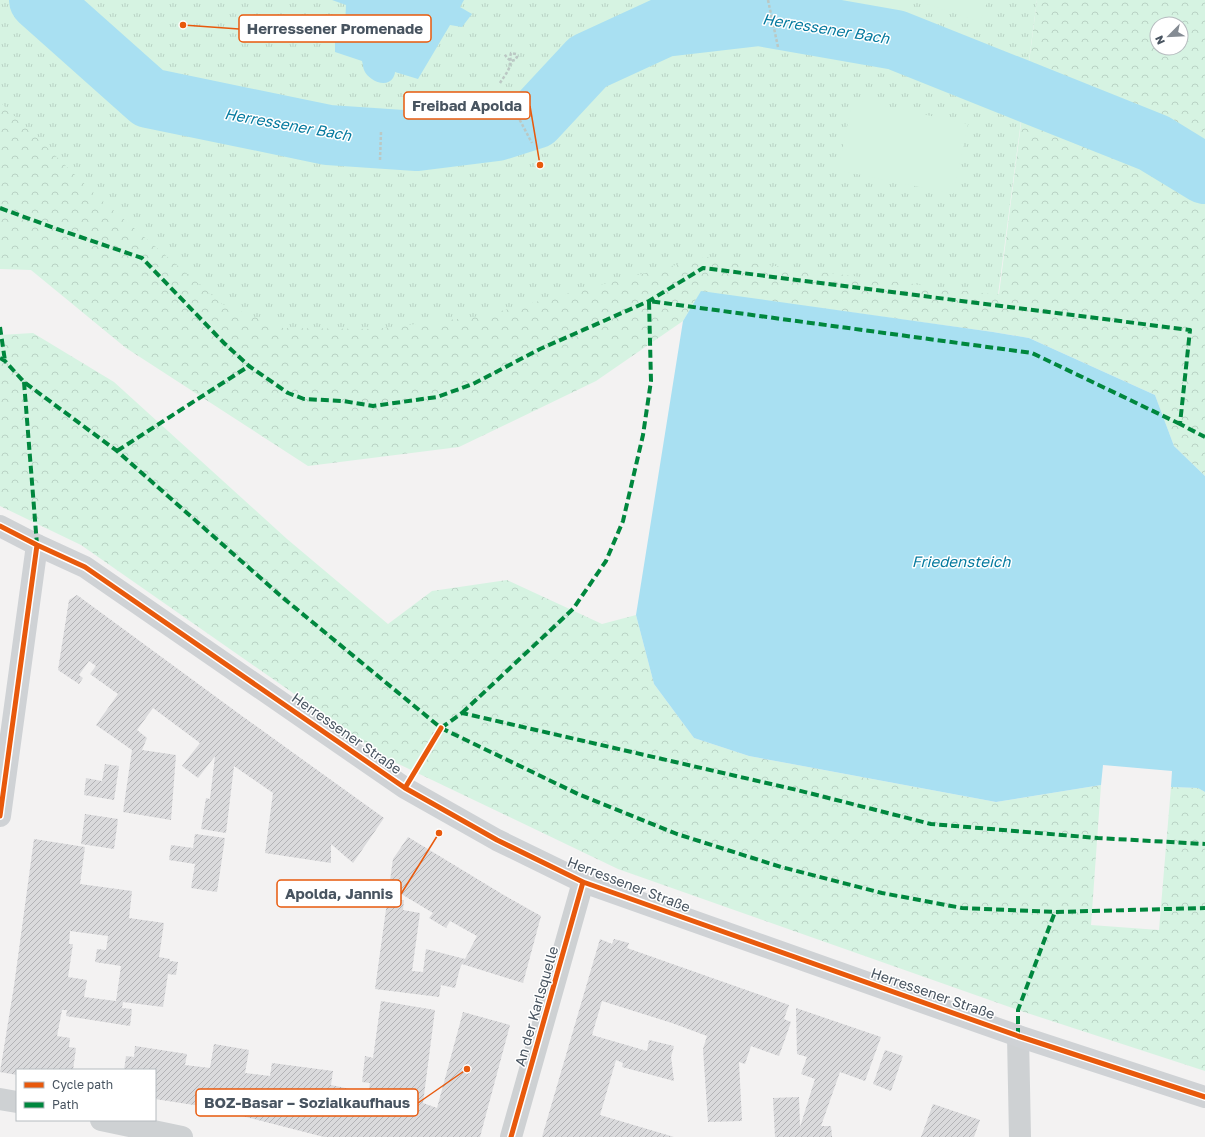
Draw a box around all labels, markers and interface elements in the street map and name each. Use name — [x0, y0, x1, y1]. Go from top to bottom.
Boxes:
water label: Herressener Bach — [761, 9, 892, 47]
callout: Herressener Promenade — [239, 15, 431, 42]
north arrow — [1149, 16, 1189, 56]
text: Herressener Promenade — [247, 19, 423, 37]
text: N — [1152, 34, 1167, 47]
callout: Freibad Apolda — [404, 92, 530, 119]
text: Freibad Apolda — [412, 96, 522, 114]
water label: Herressener Bach — [223, 104, 354, 144]
water label: Friedensteich — [912, 552, 1011, 570]
street label: Herressener Straße — [289, 689, 405, 777]
street label: Herressener Straße — [565, 853, 693, 915]
callout: Apolda, Jannis — [277, 880, 401, 907]
text: Apolda, Jannis — [285, 884, 393, 902]
street label: An der Karlsquelle — [511, 944, 561, 1068]
street label: Herressener Straße — [869, 964, 997, 1022]
legend — [16, 1069, 156, 1121]
text: Cycle path — [52, 1077, 113, 1092]
callout: BOZ-Basar – Sozialkaufhaus — [196, 1089, 418, 1116]
text: BOZ-Basar – Sozialkaufhaus — [204, 1093, 410, 1111]
text: Path — [52, 1097, 79, 1112]

